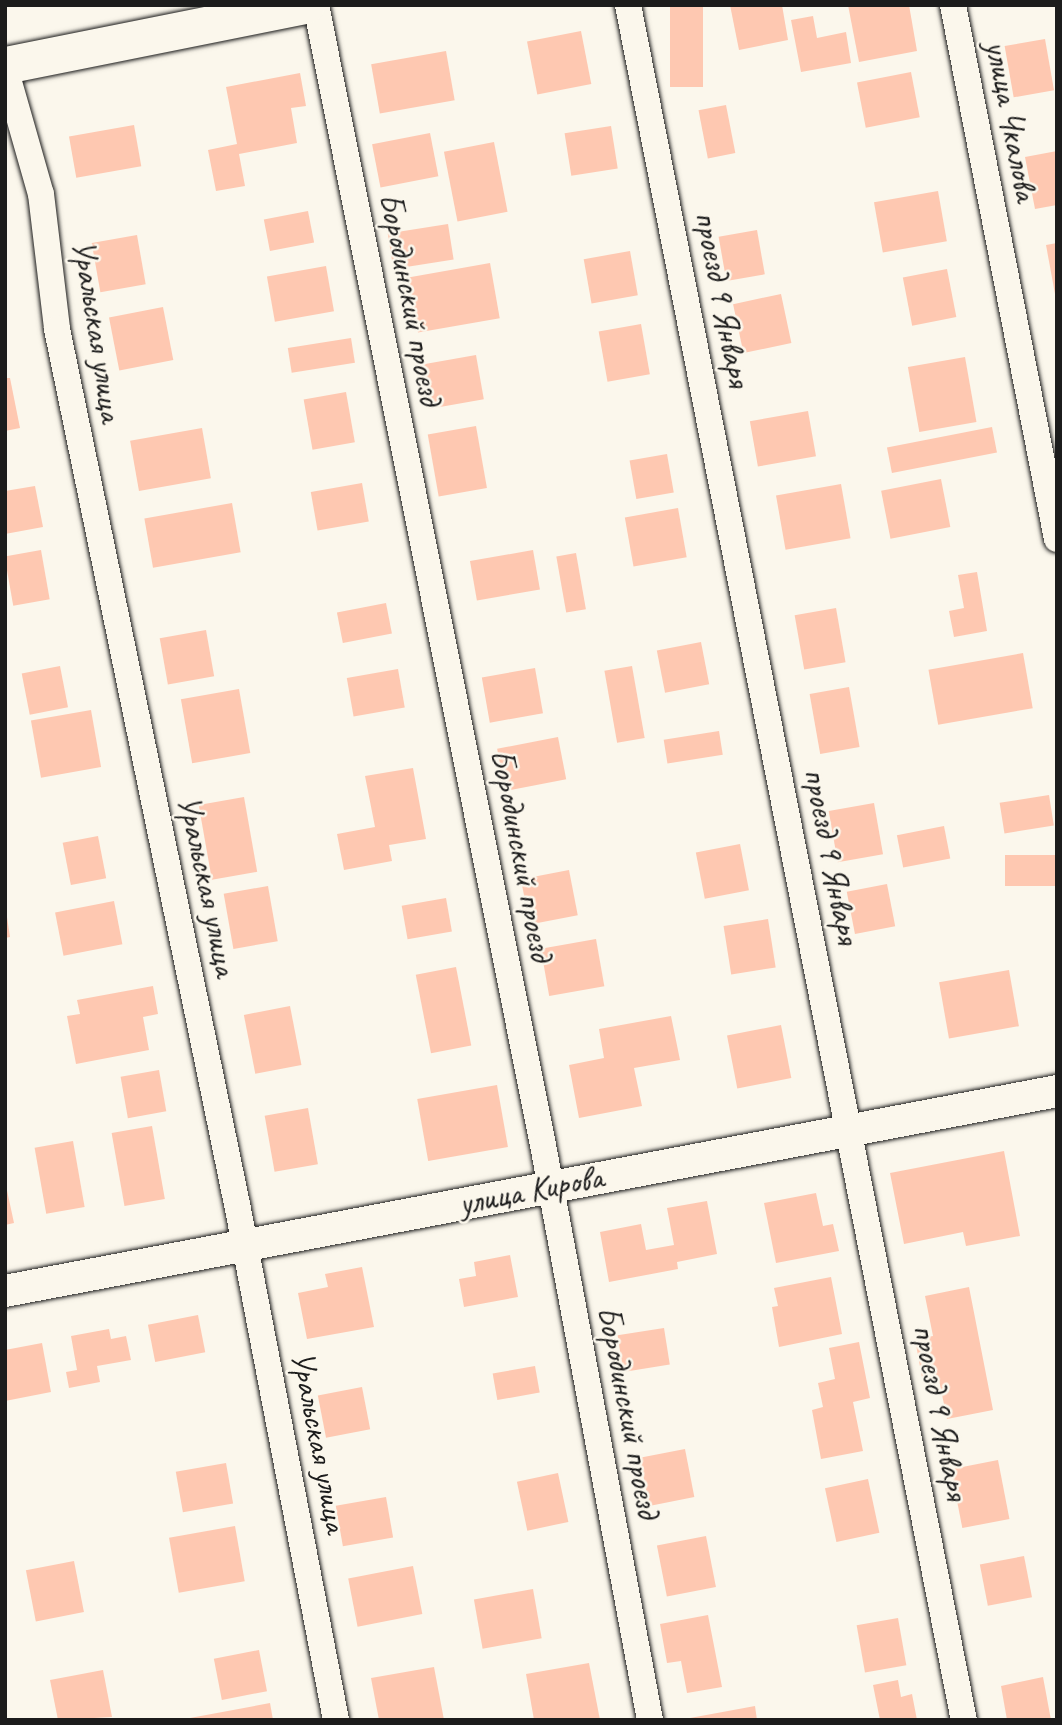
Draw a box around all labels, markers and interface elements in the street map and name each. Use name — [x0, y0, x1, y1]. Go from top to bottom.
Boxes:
street label: улица Чкалова — [976, 38, 1046, 204]
street label: Бородинский проезд — [370, 190, 450, 408]
street label: проезд 9 Января — [686, 208, 758, 390]
street label: Уральская улица — [63, 237, 131, 425]
street label: Бородинский проезд — [481, 746, 561, 964]
street label: проезд 9 Января — [795, 765, 867, 947]
street label: Уральская улица — [169, 792, 245, 980]
street label: улица Кирова — [456, 1158, 606, 1224]
street label: Бородинский проезд — [588, 1303, 668, 1521]
street label: проезд 9 Января — [904, 1321, 976, 1503]
street label: Уральская улица — [282, 1348, 356, 1536]

